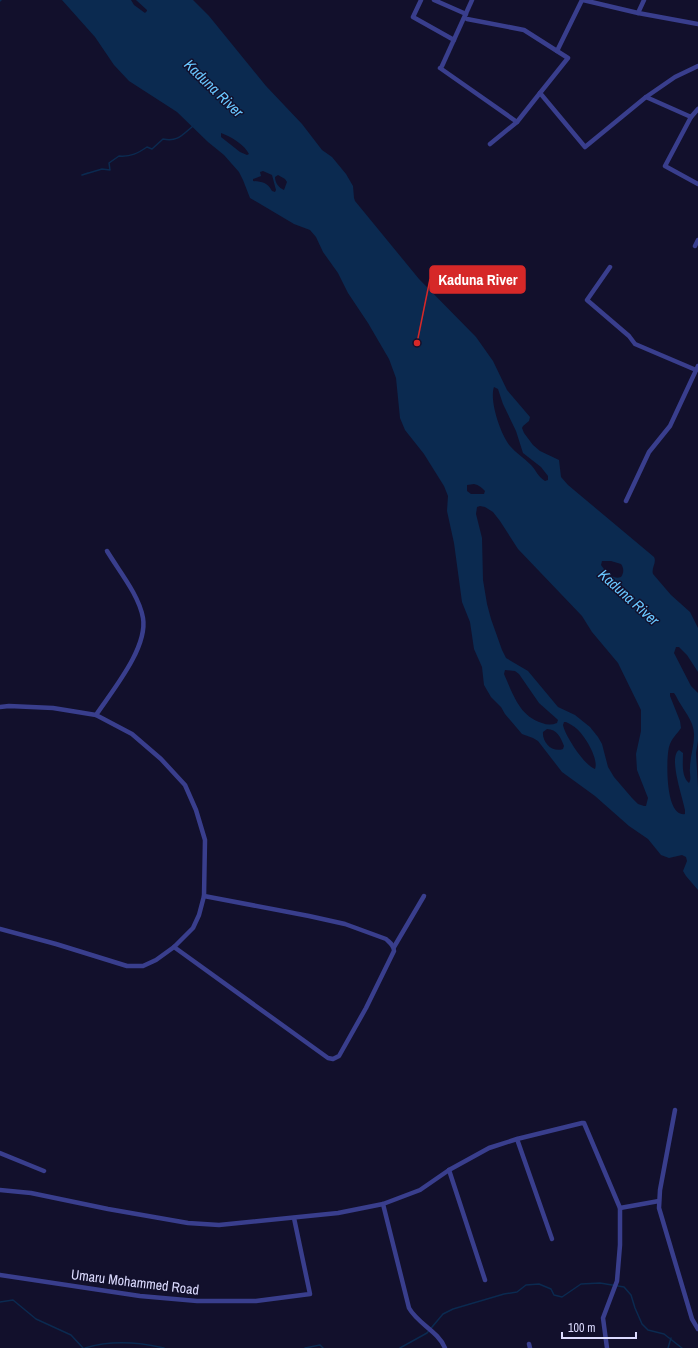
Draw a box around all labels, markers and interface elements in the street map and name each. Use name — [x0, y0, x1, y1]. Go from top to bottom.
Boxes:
water label: Kaduna River — [180, 54, 249, 122]
callout: Kaduna River — [430, 266, 525, 293]
text: Kaduna River — [438, 269, 518, 290]
water label: Kaduna River — [594, 564, 665, 631]
street label: Umaru Mohammed Road — [70, 1265, 200, 1299]
scale bar — [562, 1314, 636, 1340]
text: 100 m — [568, 1320, 595, 1336]

